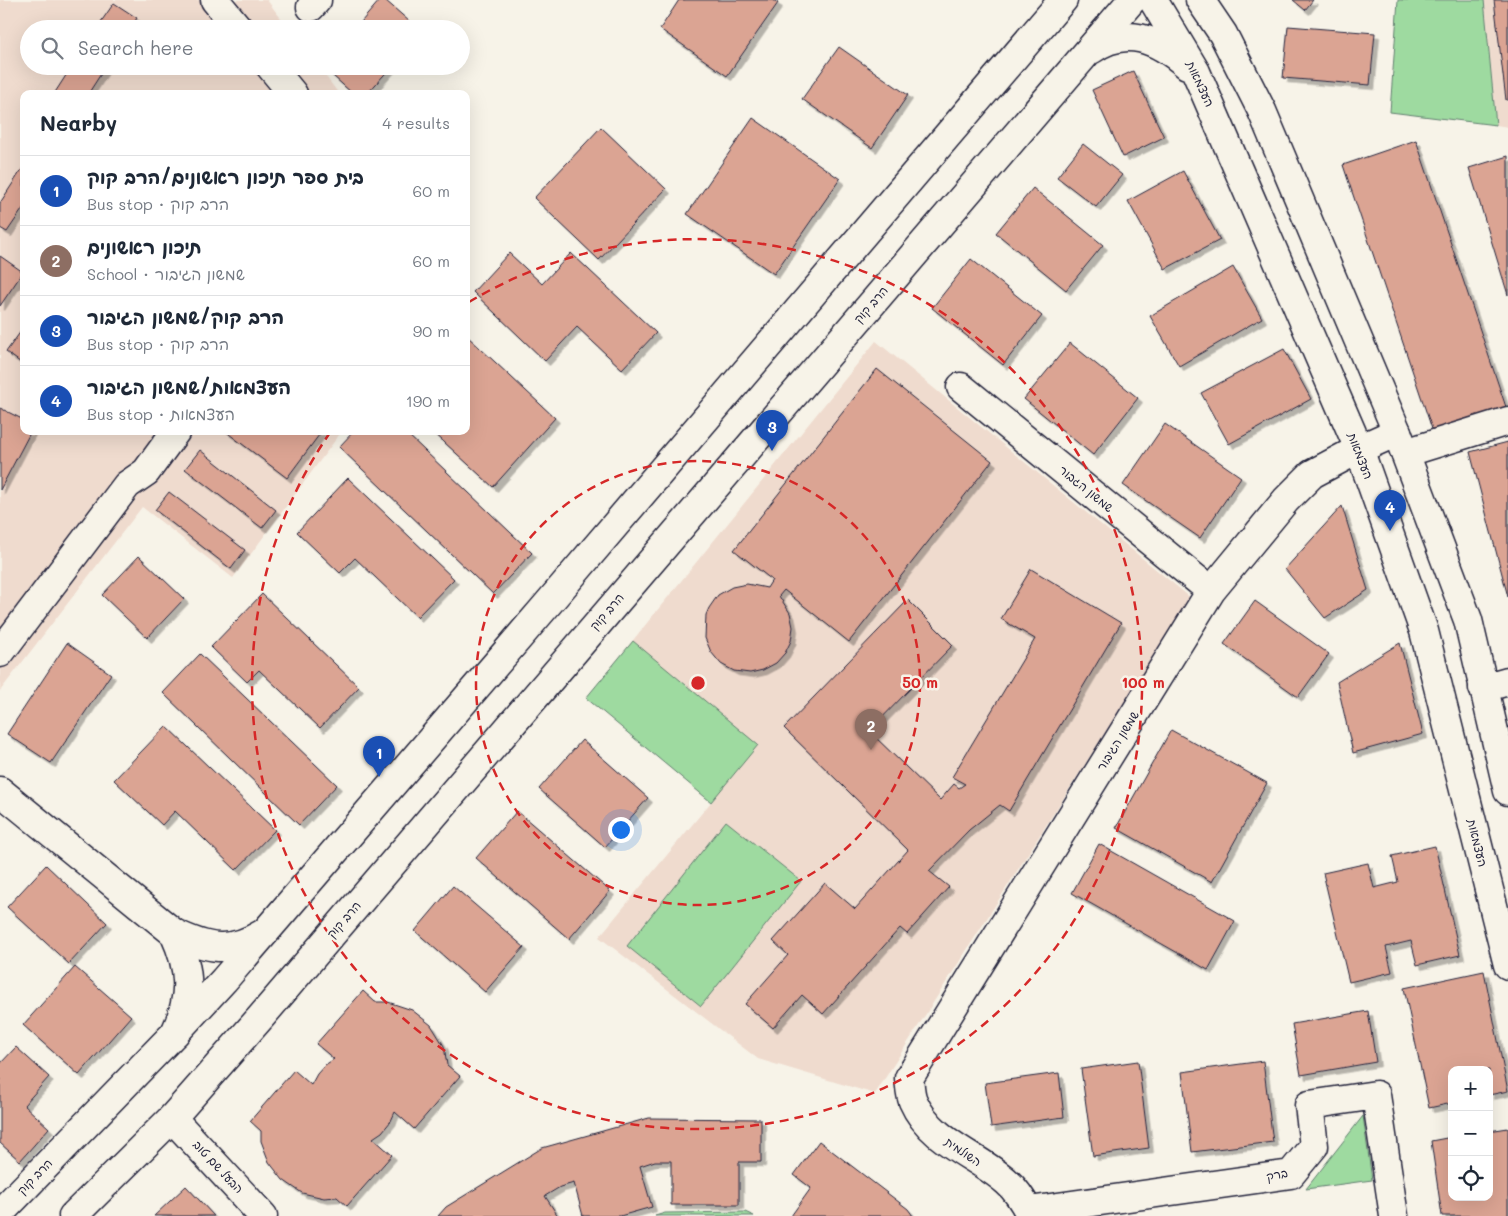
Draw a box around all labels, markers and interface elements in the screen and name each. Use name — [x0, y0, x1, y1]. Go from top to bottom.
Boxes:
search box — [20, 20, 470, 75]
icon: search — [38, 34, 66, 62]
text: Search here — [78, 35, 194, 60]
street label: העצמאות — [1183, 57, 1218, 109]
text: Nearby — [40, 109, 117, 136]
text: 4 results — [382, 112, 450, 133]
text: בית ספר תיכון ראשונים/הרב קוק — [87, 164, 364, 189]
text: 1 — [52, 180, 60, 201]
text: 60 m — [413, 180, 450, 201]
text: Bus stop · הרב קוק — [87, 193, 229, 214]
text: תיכון ראשונים — [87, 234, 202, 259]
text: 2 — [52, 250, 60, 271]
text: 60 m — [413, 250, 450, 271]
text: School · שמשון הגיבור — [87, 263, 245, 284]
street label: הרב קוק — [850, 282, 892, 327]
text: הרב קוק/שמשון הגיבור — [87, 304, 284, 329]
text: 3 — [51, 320, 61, 341]
text: 90 m — [413, 320, 450, 341]
text: Bus stop · הרב קוק — [87, 333, 229, 354]
text: העצמאות/שמשון הגיבור — [87, 374, 291, 399]
text: 4 — [51, 390, 61, 411]
text: 190 m — [406, 390, 450, 411]
text: Bus stop · העצמאות — [87, 403, 235, 424]
pin: 3 — [756, 410, 788, 451]
street label: העצמאות — [1344, 429, 1377, 481]
street label: שמשון הגבור — [1056, 461, 1117, 515]
pin: 4 — [1374, 490, 1406, 531]
street label: הרב קוק — [586, 589, 628, 634]
text: 50 m — [902, 672, 938, 692]
text: 100 m — [1121, 672, 1165, 692]
centre of rings — [689, 674, 707, 692]
street label: שמשון הגיבור — [1092, 707, 1142, 773]
pin: 2 — [855, 709, 887, 750]
pin: 1 — [363, 736, 395, 777]
street label: העצמאות — [1464, 816, 1492, 868]
your location — [608, 817, 634, 843]
street label: הרב קוק — [323, 897, 365, 942]
map controls — [1448, 1066, 1493, 1201]
button: + — [1448, 1066, 1493, 1111]
button: − — [1448, 1111, 1493, 1156]
street label: השולמית — [941, 1133, 985, 1169]
street label: הבעל שם טוב — [190, 1136, 247, 1196]
street label: הרב קוק — [13, 1155, 56, 1198]
button: locate — [1448, 1156, 1493, 1201]
street label: ברק — [1265, 1164, 1289, 1184]

